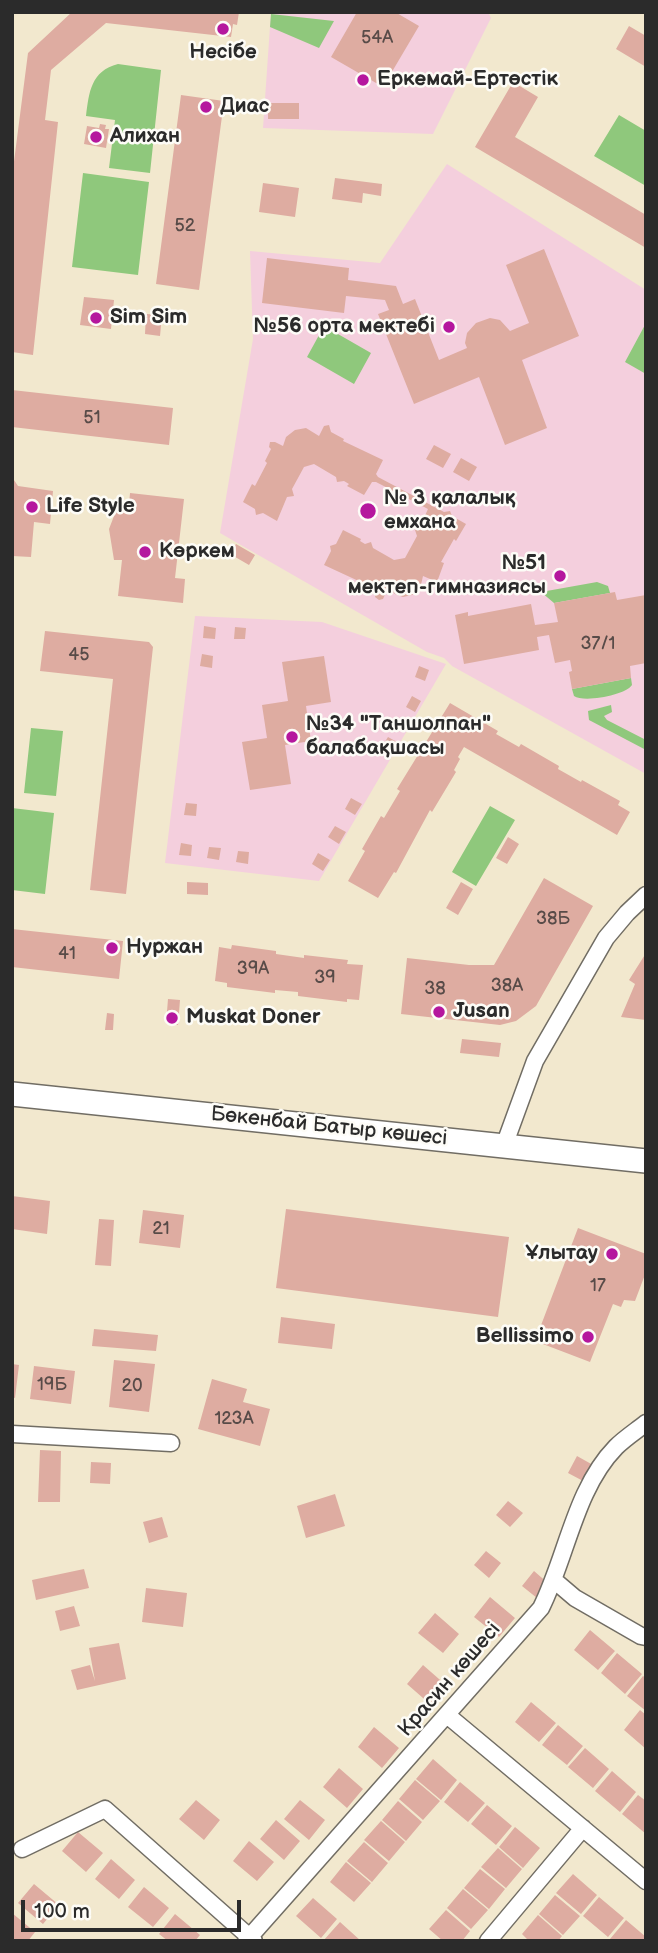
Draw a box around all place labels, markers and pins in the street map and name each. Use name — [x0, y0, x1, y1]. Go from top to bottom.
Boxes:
marker: Несібе — [215, 21, 231, 37]
place label: Несібе — [189, 40, 257, 66]
place label: Еркемай-Ертөстік — [377, 67, 558, 93]
marker: Еркемай-Ертөстік — [355, 72, 371, 88]
place label: Диас — [220, 94, 269, 120]
marker: Диас — [198, 99, 214, 115]
place label: Алихан — [110, 124, 180, 150]
marker: Алихан — [88, 129, 104, 145]
place label: Sim Sim — [110, 305, 187, 331]
marker: Sim Sim — [88, 310, 104, 326]
place label: №56 орта мектебі — [254, 314, 435, 340]
marker: №56 орта мектебі — [441, 319, 457, 335]
place label: № 3 қалалық емхана — [384, 486, 515, 536]
place label: Life Style — [46, 494, 135, 520]
marker: Life Style — [24, 499, 40, 515]
marker: № 3 қалалық емхана — [358, 501, 378, 521]
place label: Көркем — [159, 539, 235, 565]
marker: Көркем — [137, 544, 153, 560]
place label: №51 мектеп-гимназиясы — [348, 551, 546, 601]
marker: №51 мектеп-гимназиясы — [552, 568, 568, 584]
place label: №34 "Таншолпан" балабақшасы — [306, 712, 491, 762]
marker: №34 "Таншолпан" балабақшасы — [284, 729, 300, 745]
place label: Нуржан — [126, 935, 203, 961]
marker: Нуржан — [104, 940, 120, 956]
place label: Jusan — [453, 999, 510, 1025]
marker: Jusan — [431, 1004, 447, 1020]
place label: Muskat Doner — [186, 1005, 320, 1031]
marker: Muskat Doner — [164, 1010, 180, 1026]
place label: Ұлытау — [525, 1241, 598, 1267]
marker: Ұлытау — [604, 1246, 620, 1262]
place label: Bellissimo — [476, 1324, 574, 1350]
marker: Bellissimo — [580, 1329, 596, 1345]

